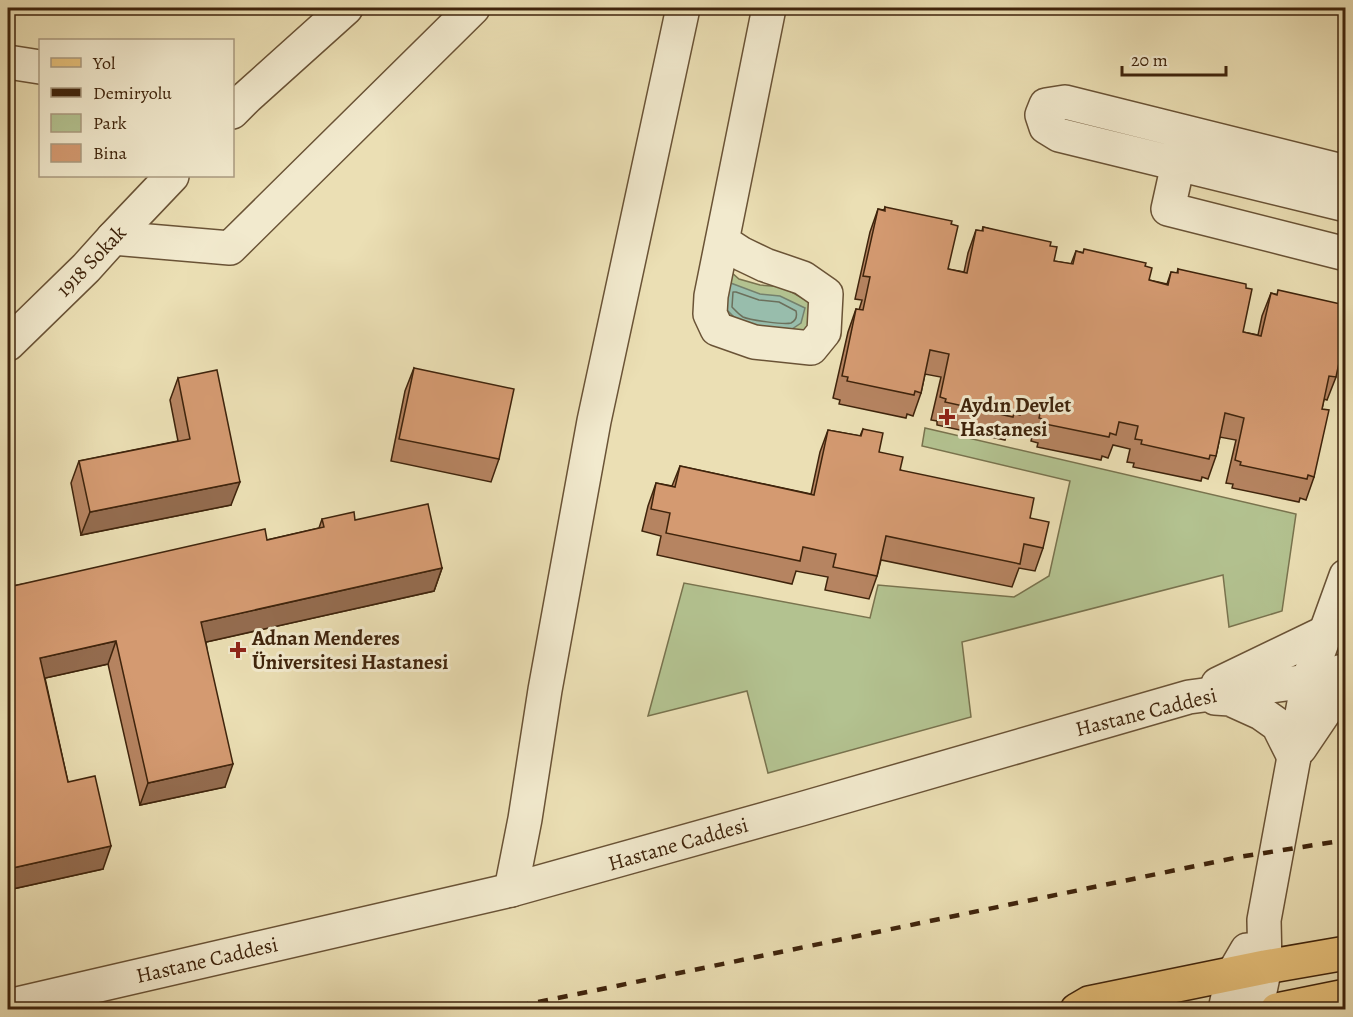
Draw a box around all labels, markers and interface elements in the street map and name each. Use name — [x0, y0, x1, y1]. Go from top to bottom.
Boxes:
legend — [39, 39, 234, 177]
scale bar — [1122, 39, 1226, 77]
text: 20 m — [1131, 48, 1168, 72]
text: Yol — [92, 51, 116, 75]
text: Demiryolu — [93, 81, 172, 105]
text: Park — [93, 111, 127, 135]
text: Bina — [93, 141, 128, 165]
street label: 1918 Sokak — [50, 219, 133, 303]
place label: Aydın Devlet Hastanesi — [959, 391, 1071, 443]
marker: Aydın Devlet Hastanesi — [938, 408, 956, 426]
place label: Adnan Menderes Üniversitesi Hastanesi — [251, 624, 448, 676]
marker: Adnan Menderes Üniversitesi Hastanesi — [229, 641, 247, 659]
street label: Hastane Caddesi — [1072, 681, 1220, 743]
street label: Hastane Caddesi — [605, 811, 751, 877]
street label: Hastane Caddesi — [133, 930, 281, 990]

